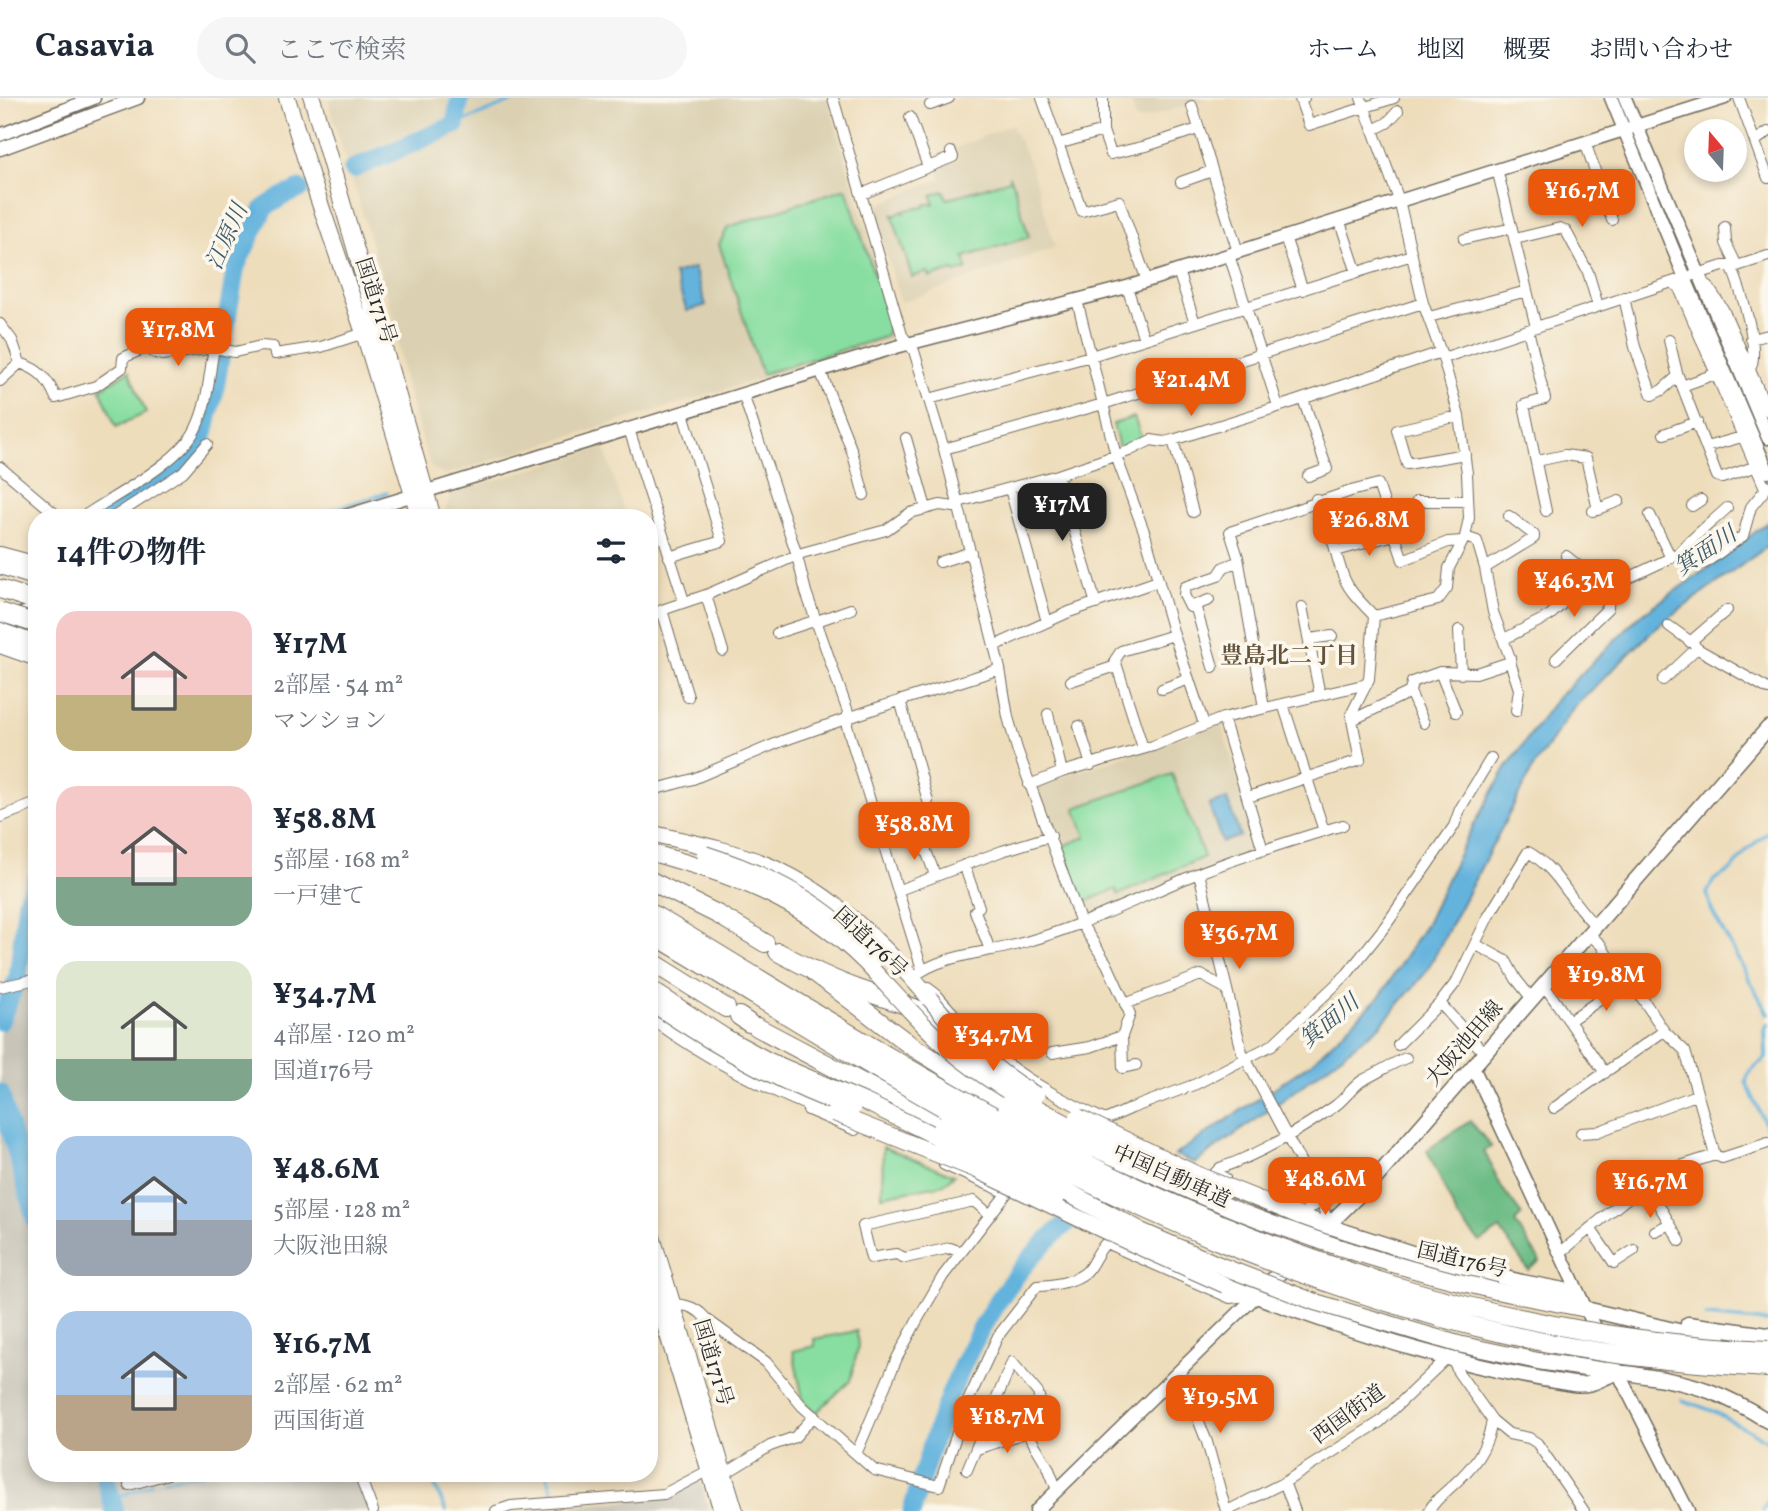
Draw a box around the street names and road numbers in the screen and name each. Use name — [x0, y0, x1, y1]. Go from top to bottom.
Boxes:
street label: 国道171号 — [347, 254, 403, 348]
street label: 国道176号 — [826, 901, 914, 985]
street label: 大阪池田線 — [1420, 995, 1510, 1093]
street label: 中国自動車道 — [1108, 1138, 1234, 1216]
street label: 国道176号 — [1414, 1237, 1510, 1285]
street label: 国道171号 — [685, 1316, 739, 1410]
street label: 西国街道 — [1306, 1379, 1392, 1451]

